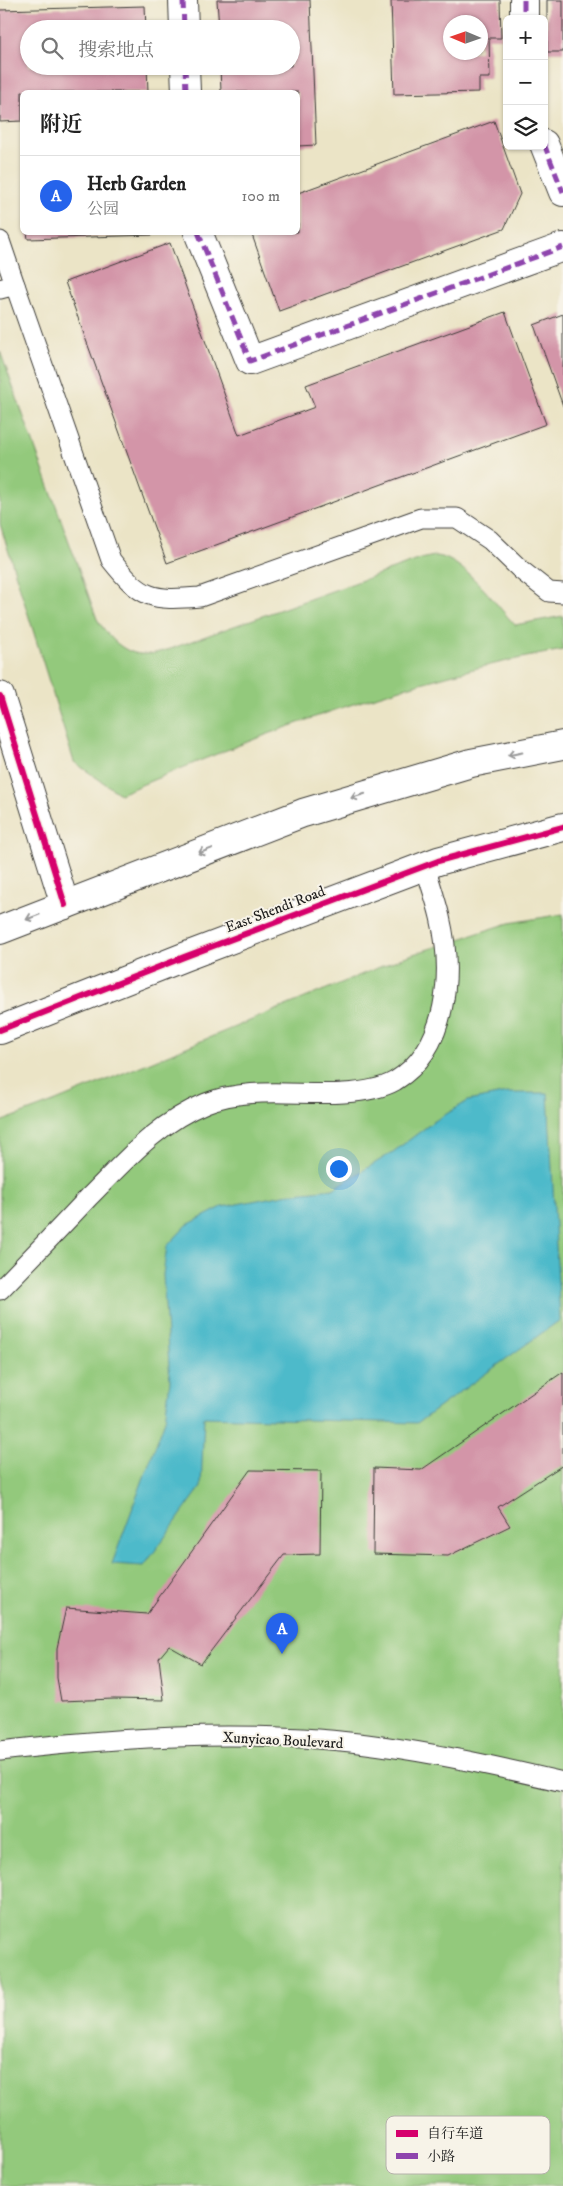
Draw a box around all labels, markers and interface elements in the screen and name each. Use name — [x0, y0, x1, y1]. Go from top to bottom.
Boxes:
north arrow — [443, 15, 488, 60]
map controls — [503, 15, 548, 150]
button: + — [503, 15, 548, 60]
search box — [20, 20, 300, 75]
icon: search — [38, 34, 66, 62]
text: 搜索地点 — [78, 39, 154, 62]
button: − — [503, 60, 548, 105]
button: layers — [503, 105, 548, 150]
text: 附近 — [40, 112, 82, 138]
text: Herb Garden — [87, 173, 186, 196]
text: A — [51, 186, 61, 206]
text: 100 m — [242, 186, 280, 206]
text: 公园 — [87, 199, 119, 219]
one-way arrow — [508, 750, 524, 759]
one-way arrow — [351, 792, 367, 802]
one-way arrow — [198, 847, 214, 856]
street label: East Shendi Road — [223, 882, 328, 937]
one-way arrow — [25, 913, 41, 922]
your location — [326, 1156, 352, 1182]
pin: A — [266, 1613, 298, 1654]
street label: Xunyicao Boulevard — [222, 1728, 344, 1753]
legend — [386, 2116, 550, 2174]
text: 自行车道 — [427, 2125, 483, 2143]
text: 小路 — [427, 2148, 455, 2166]

